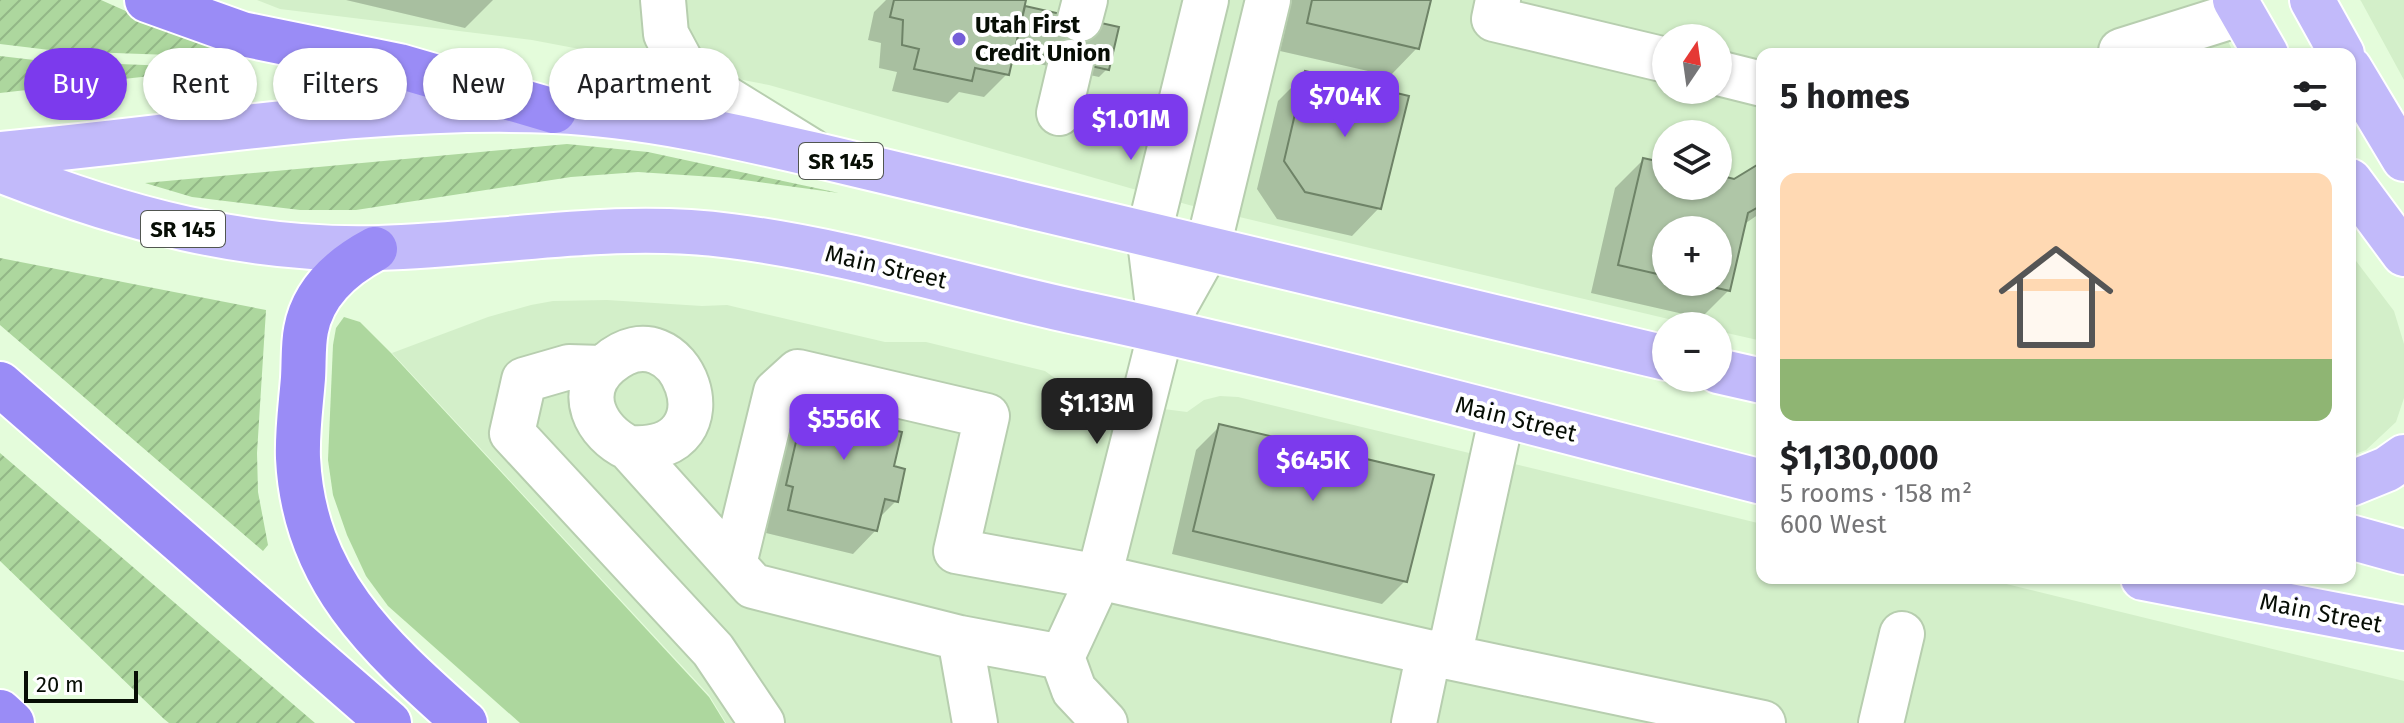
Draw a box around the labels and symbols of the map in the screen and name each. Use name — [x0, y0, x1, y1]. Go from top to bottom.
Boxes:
place label: Utah First Credit Union — [975, 11, 1111, 67]
north arrow — [1652, 24, 1732, 104]
marker: Utah First Credit Union — [950, 30, 968, 48]
pin: $704K — [1289, 71, 1401, 139]
pin: $1.01M — [1066, 94, 1196, 162]
road number: SR 145 — [799, 143, 883, 179]
road number: SR 145 — [141, 211, 225, 247]
street label: Main Street — [822, 239, 950, 295]
pin: $1.13M — [1032, 378, 1162, 446]
street label: Main Street — [1452, 390, 1580, 448]
pin: $556K — [788, 394, 900, 462]
pin: $645K — [1257, 435, 1369, 503]
street label: Main Street — [2257, 587, 2385, 639]
scale bar — [24, 667, 138, 703]

